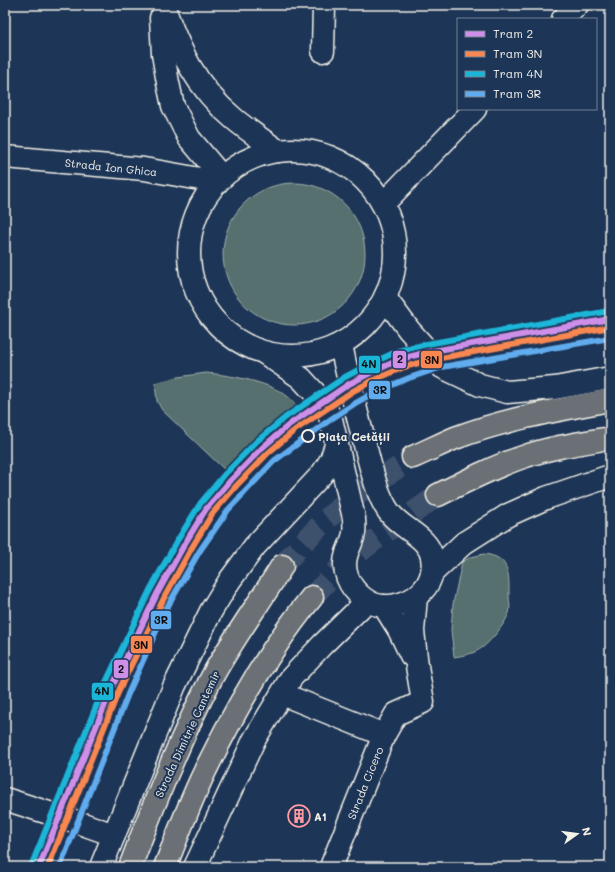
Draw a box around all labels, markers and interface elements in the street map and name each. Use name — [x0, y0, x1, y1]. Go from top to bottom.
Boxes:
legend — [457, 18, 597, 110]
text: Tram 2 — [493, 25, 533, 41]
text: Tram 3N — [493, 45, 542, 61]
text: Tram 4N — [493, 65, 543, 81]
text: Tram 3R — [493, 85, 541, 101]
street label: Strada Ion Ghica — [64, 155, 158, 179]
line badge: 2 — [392, 350, 407, 369]
line badge: 3N — [420, 350, 443, 369]
text: 2 — [397, 351, 403, 366]
text: 3N — [425, 352, 439, 367]
line badge: 4N — [358, 355, 381, 374]
text: 4N — [361, 356, 377, 371]
line badge: 3R — [368, 380, 391, 400]
text: 3R — [373, 382, 387, 397]
marker: Piața Cetății — [301, 429, 315, 443]
place label: Piața Cetății — [318, 429, 390, 445]
line badge: 3R — [150, 610, 172, 630]
text: 3R — [154, 612, 168, 627]
line badge: 3N — [130, 635, 153, 654]
text: 3N — [134, 637, 148, 652]
line badge: 2 — [113, 659, 129, 679]
text: 2 — [118, 661, 124, 676]
street label: Strada Dimitrie Cantemir — [151, 668, 223, 800]
line badge: 4N — [91, 682, 114, 701]
text: 4N — [94, 683, 110, 698]
street label: Strada Cicero — [344, 744, 387, 822]
building icon: A1 — [286, 803, 312, 829]
place label: A1 — [314, 809, 327, 824]
north arrow — [557, 814, 597, 854]
text: N — [579, 826, 595, 837]

